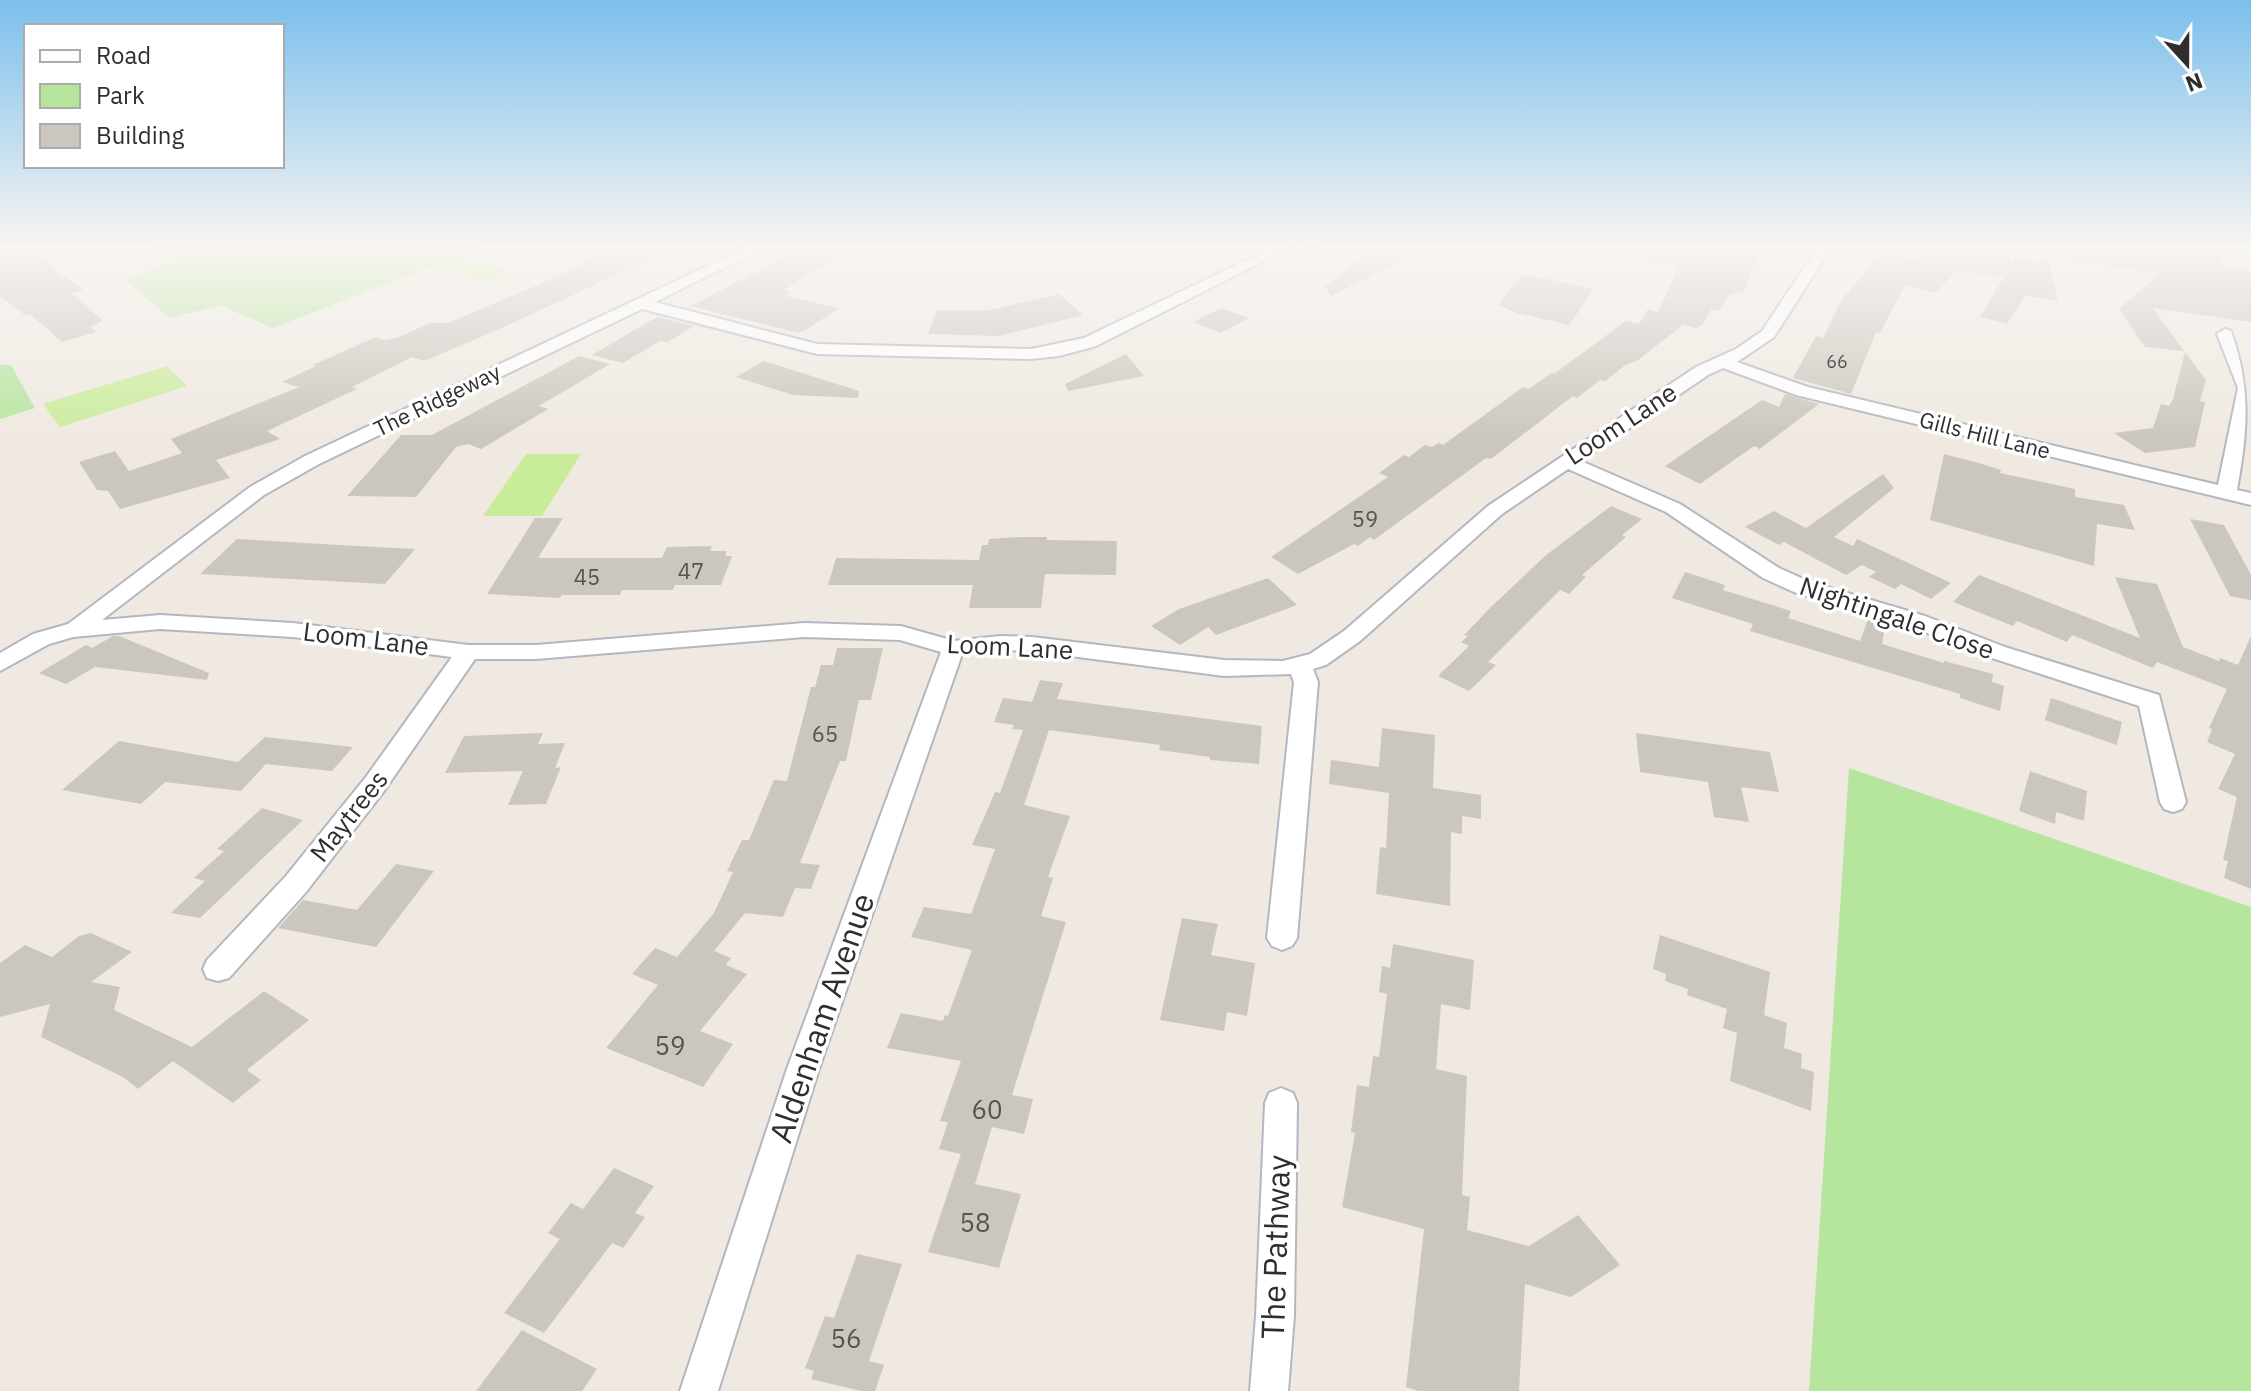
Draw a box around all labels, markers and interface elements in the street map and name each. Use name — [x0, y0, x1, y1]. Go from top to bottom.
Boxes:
legend — [24, 24, 284, 168]
north arrow — [2147, 24, 2227, 104]
text: Road — [96, 39, 151, 71]
text: N — [2182, 67, 2207, 100]
text: Park — [96, 79, 145, 111]
text: Building — [96, 119, 184, 151]
house number: 66 — [1826, 350, 1848, 373]
street label: The Ridgeway — [369, 356, 505, 443]
street label: Loom Lane — [1558, 374, 1683, 472]
street label: Gills Hill Lane — [1917, 404, 2054, 465]
house number: 59 — [1352, 504, 1378, 533]
house number: 47 — [678, 556, 704, 585]
house number: 45 — [574, 562, 600, 591]
street label: Nightingale Close — [1796, 568, 1999, 666]
street label: Loom Lane — [301, 613, 431, 663]
street label: Loom Lane — [946, 626, 1074, 666]
house number: 65 — [812, 719, 838, 748]
street label: Maytrees — [302, 763, 395, 868]
street label: Aldenham Avenue — [759, 887, 883, 1148]
house number: 59 — [654, 1028, 686, 1062]
house number: 60 — [971, 1092, 1003, 1126]
street label: The Pathway — [1251, 1154, 1299, 1340]
house number: 58 — [959, 1205, 991, 1239]
house number: 56 — [830, 1321, 862, 1355]

